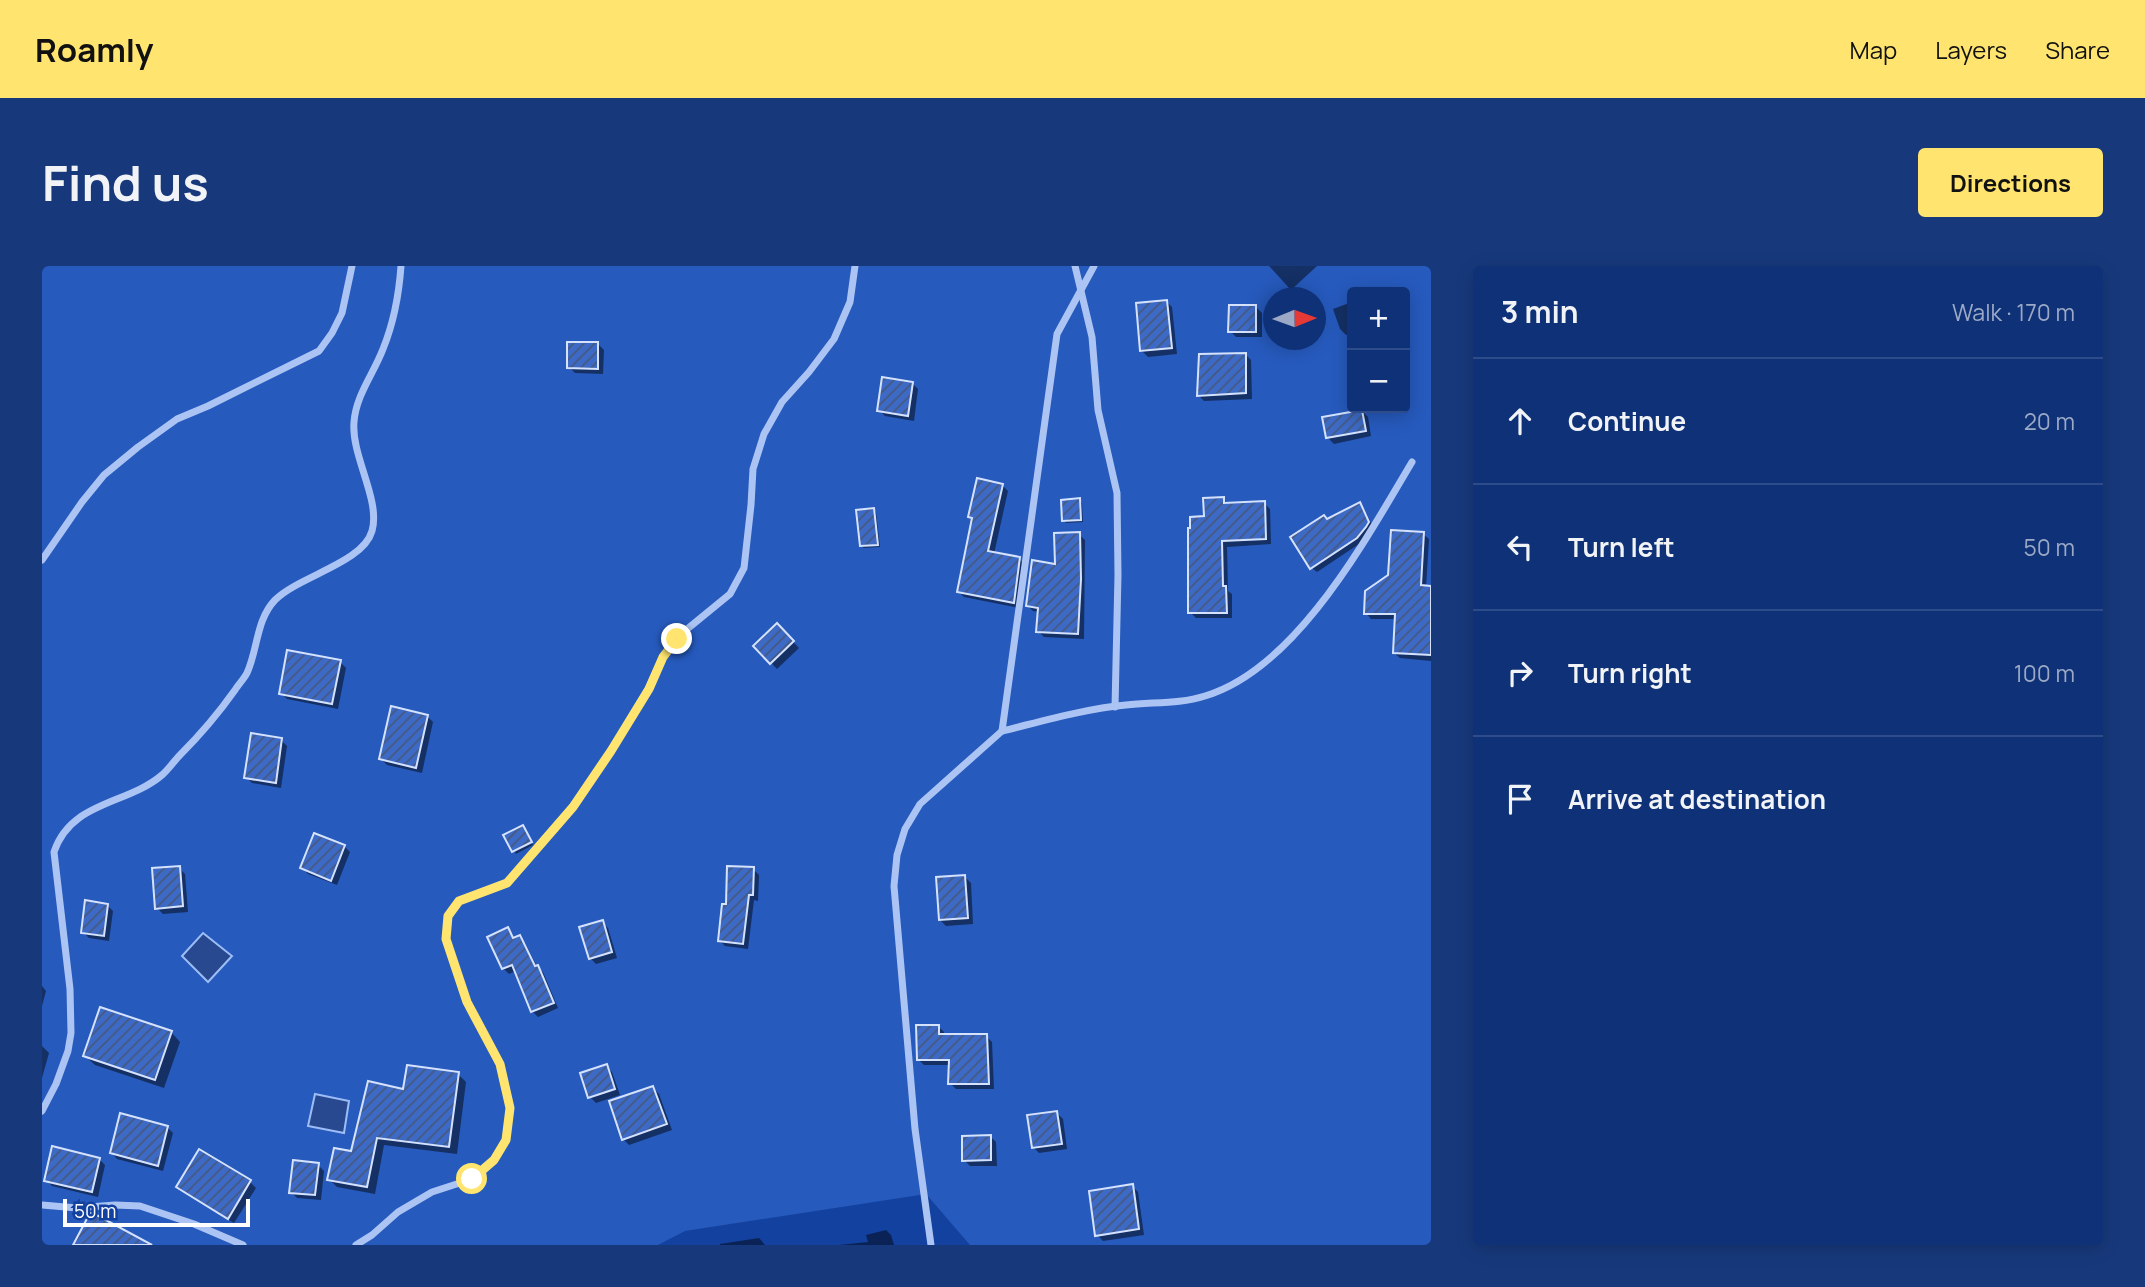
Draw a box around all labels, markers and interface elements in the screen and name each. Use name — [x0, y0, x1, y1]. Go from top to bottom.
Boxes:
text: Roamly — [35, 27, 154, 72]
text: Map — [1850, 33, 1897, 66]
text: Layers — [1935, 33, 2007, 66]
text: Share — [2045, 33, 2110, 66]
button: Directions — [1918, 148, 2103, 217]
text: Find us — [42, 149, 209, 216]
north arrow — [1263, 287, 1326, 350]
map controls — [1347, 287, 1410, 413]
button: + — [1347, 287, 1410, 350]
text: 3 min — [1501, 291, 1579, 332]
text: Walk · 170 m — [1952, 296, 2075, 328]
button: − — [1347, 350, 1410, 413]
icon: ahead — [1501, 402, 1539, 440]
text: Continue — [1568, 403, 1686, 439]
text: 20 m — [2024, 405, 2075, 437]
icon: left — [1501, 528, 1539, 566]
text: Turn left — [1568, 529, 1675, 565]
text: 50 m — [2024, 531, 2075, 563]
route end — [661, 623, 692, 654]
icon: right — [1501, 654, 1539, 692]
text: Turn right — [1568, 655, 1692, 691]
text: 100 m — [2014, 657, 2075, 689]
icon: arrive — [1501, 780, 1539, 818]
text: Arrive at destination — [1568, 781, 1826, 817]
route start — [456, 1163, 487, 1194]
scale bar — [63, 1196, 250, 1228]
text: 50 m — [74, 1198, 116, 1224]

